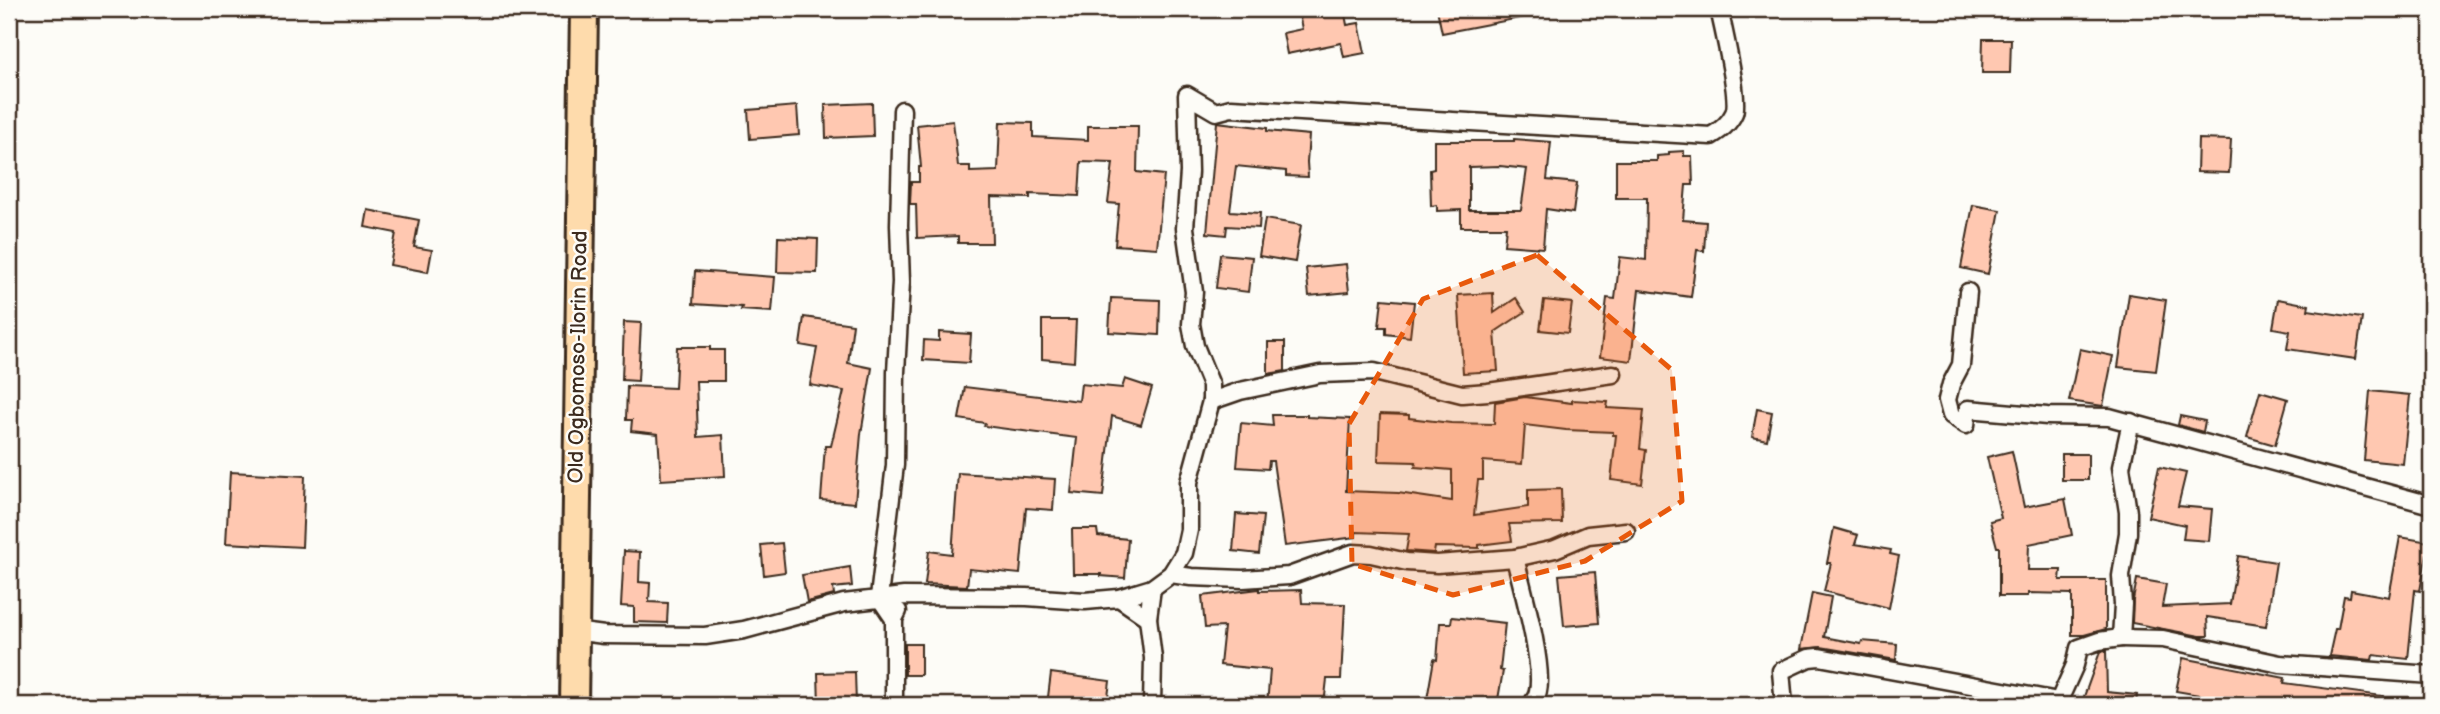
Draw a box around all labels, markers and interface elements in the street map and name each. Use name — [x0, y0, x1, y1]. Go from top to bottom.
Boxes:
street label: Old Ogbomoso-Ilorin Road — [563, 230, 593, 484]

